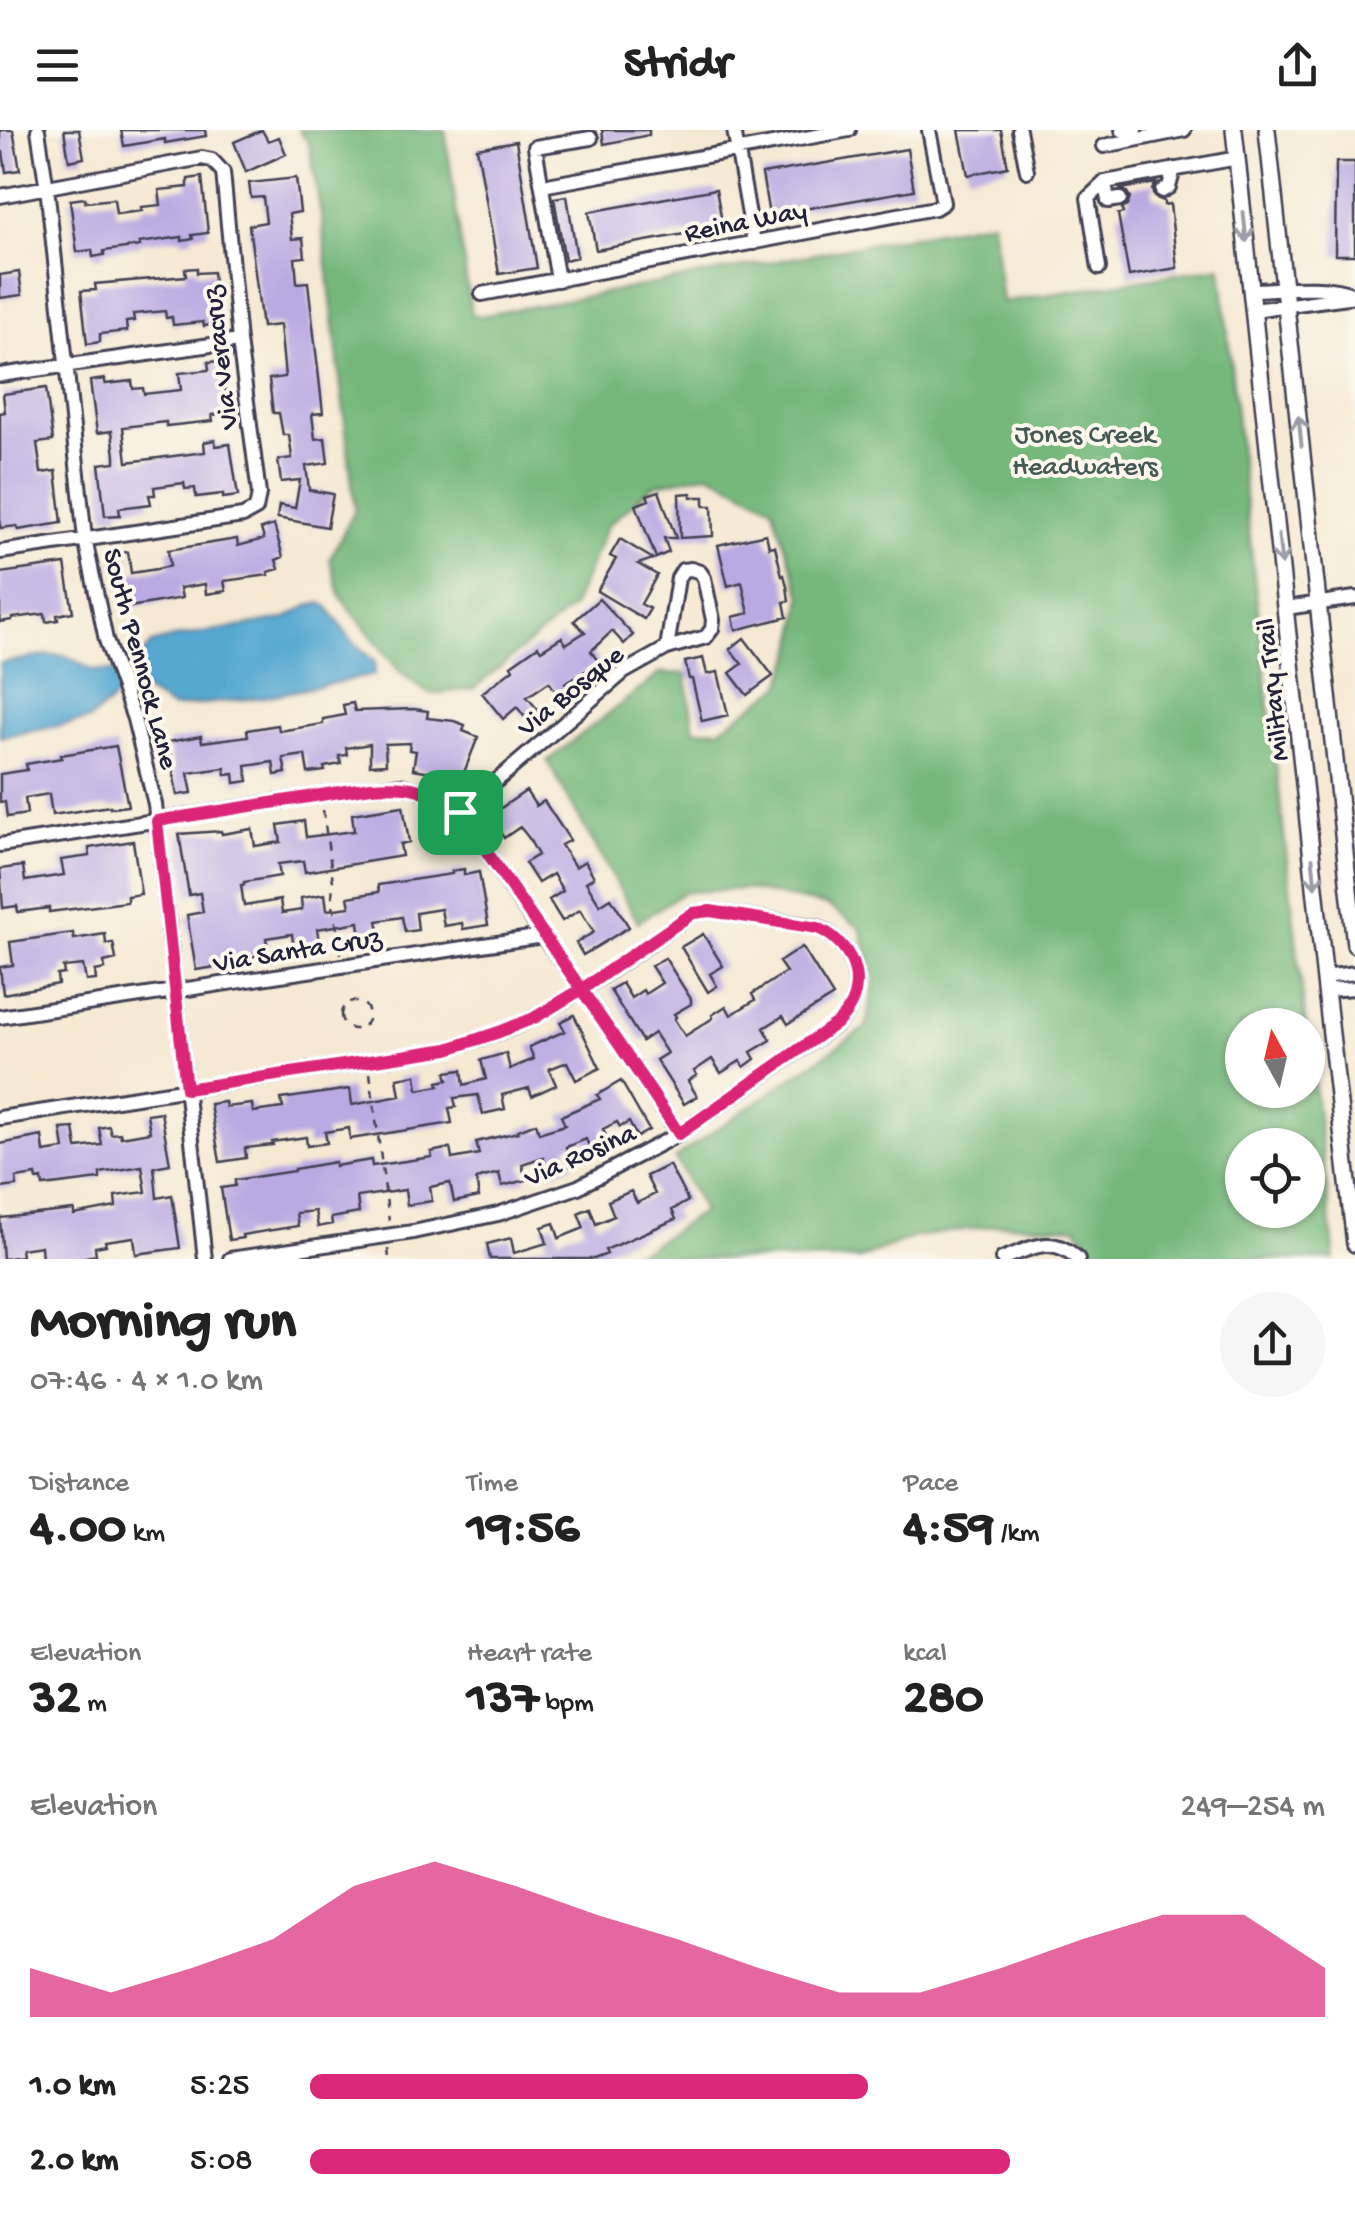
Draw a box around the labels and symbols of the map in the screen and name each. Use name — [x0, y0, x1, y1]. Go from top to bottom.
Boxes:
street label: Reina Way — [682, 195, 810, 251]
one-way arrow — [1236, 210, 1255, 243]
street label: Via Veracruz — [197, 282, 248, 432]
one-way arrow — [1290, 415, 1309, 447]
park label: Jones Creek Headwaters — [1012, 420, 1159, 485]
one-way arrow — [1271, 533, 1290, 566]
street label: South Pennock Lane — [93, 545, 184, 774]
street label: Military Trail — [1251, 616, 1298, 763]
street label: Via Bosque — [511, 639, 632, 746]
pin — [418, 770, 503, 855]
one-way arrow — [1304, 857, 1323, 889]
street label: Via Santa Cruz — [210, 923, 386, 982]
north arrow — [1225, 1008, 1325, 1108]
street label: Via Rosina — [519, 1117, 643, 1197]

